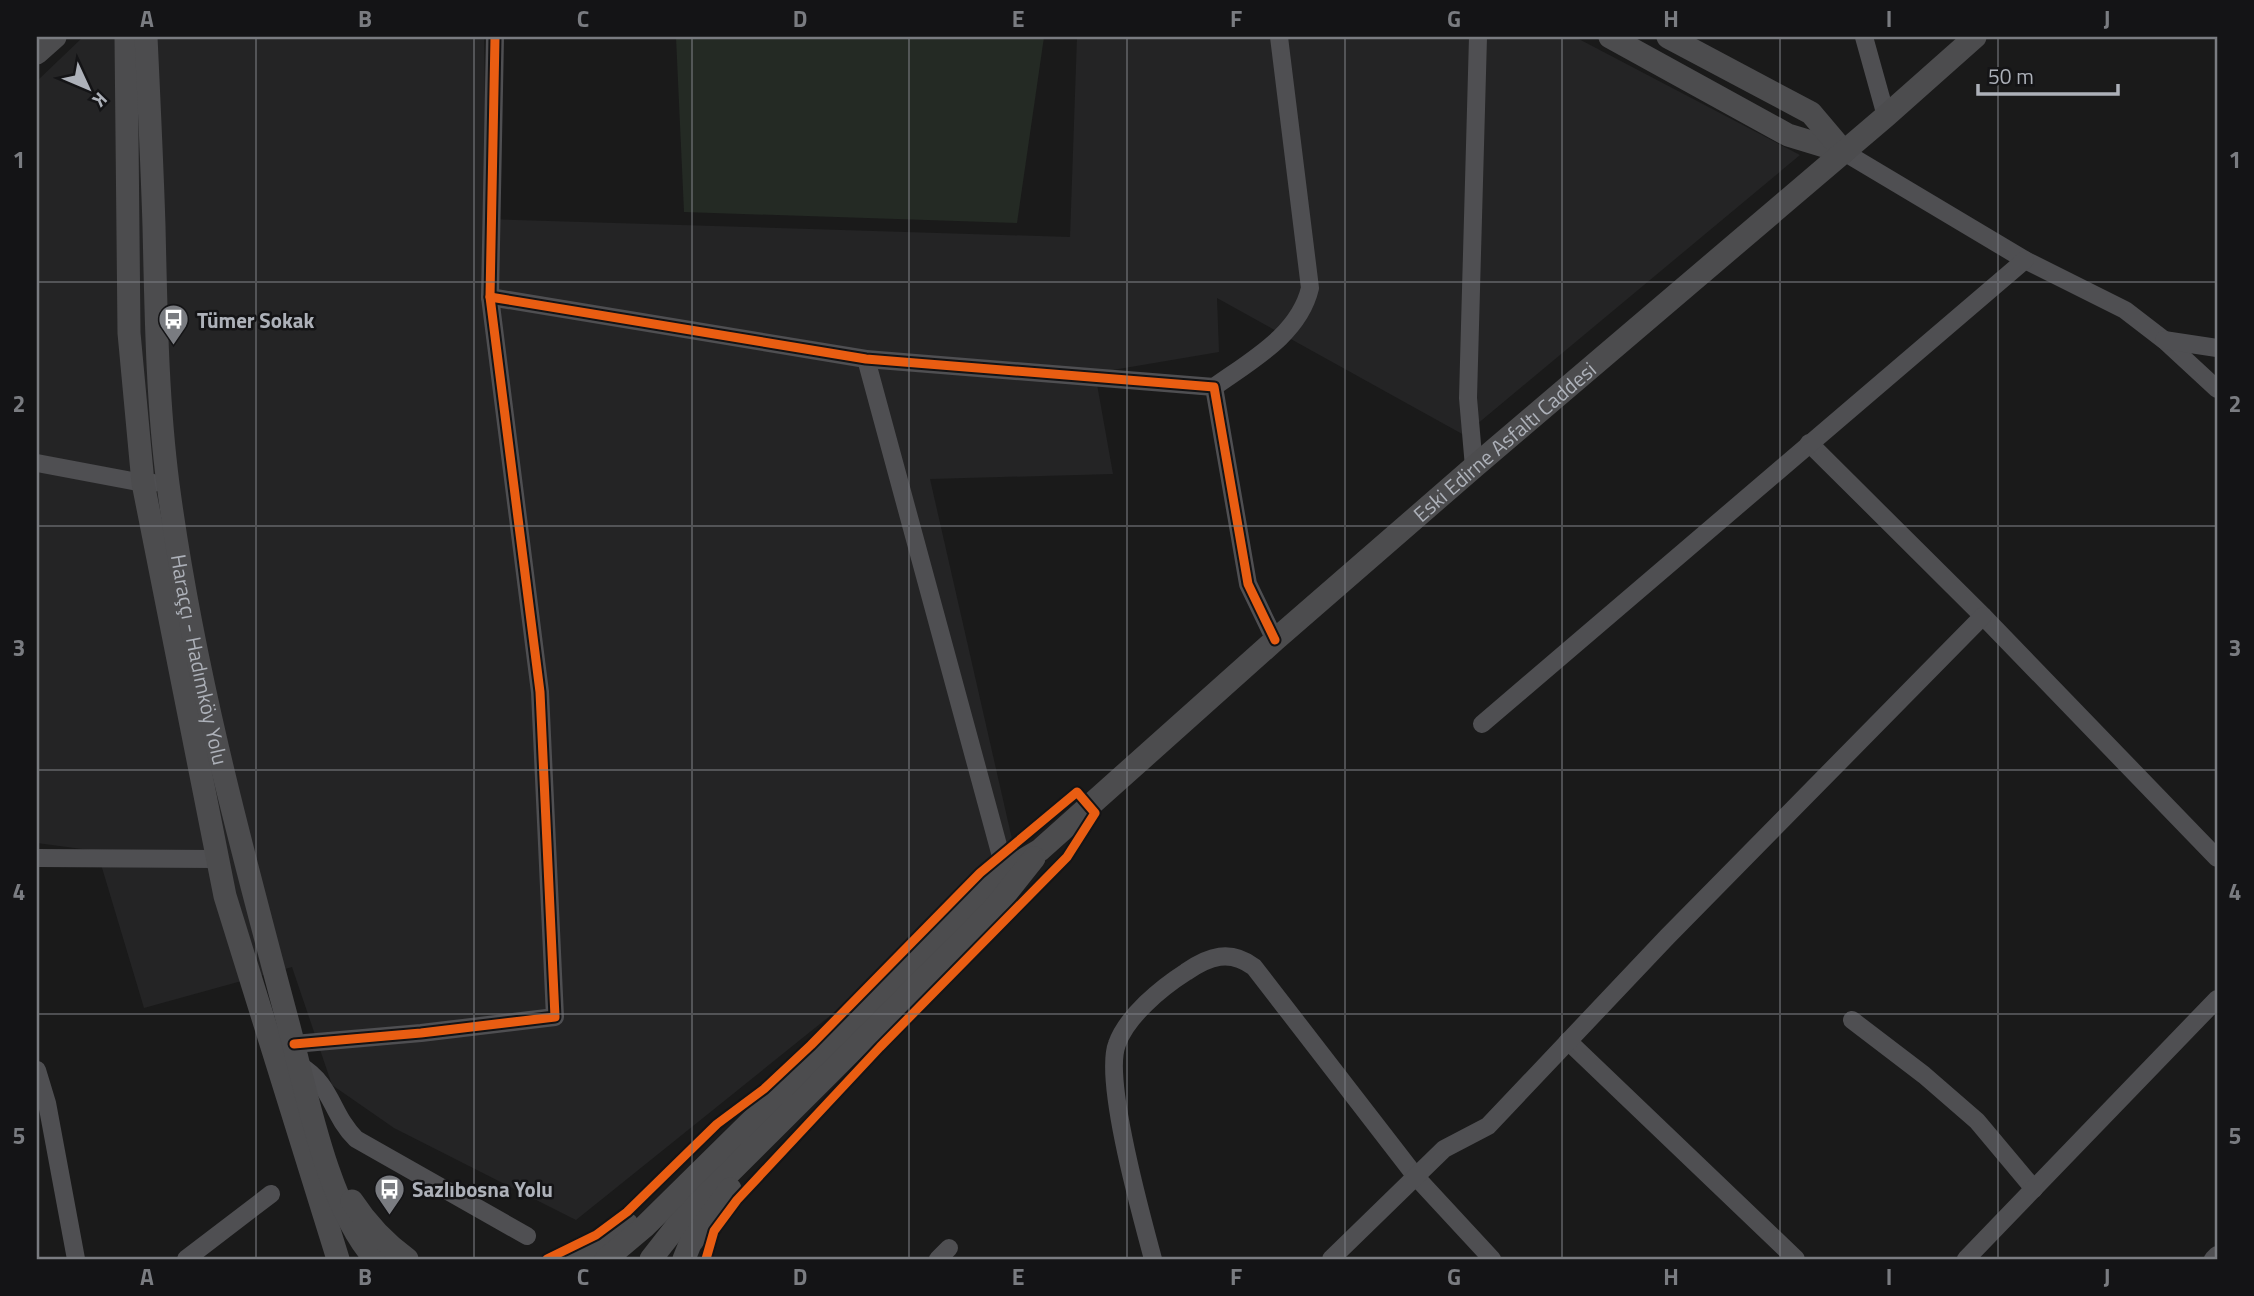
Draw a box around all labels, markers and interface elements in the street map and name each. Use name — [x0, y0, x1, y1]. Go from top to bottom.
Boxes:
text: A — [140, 1, 154, 36]
text: B — [358, 1, 372, 36]
text: C — [577, 1, 589, 36]
text: D — [793, 1, 807, 36]
text: E — [1012, 1, 1024, 36]
text: F — [1230, 1, 1242, 36]
text: G — [1447, 1, 1461, 36]
text: H — [1663, 1, 1679, 36]
text: I — [1886, 1, 1892, 36]
text: J — [2104, 1, 2110, 36]
north arrow — [52, 52, 122, 122]
scale bar — [1978, 52, 2118, 96]
text: 50 m — [1988, 60, 2034, 92]
text: K — [86, 86, 115, 114]
text: 1 — [13, 142, 25, 177]
text: 1 — [2229, 142, 2241, 177]
bus stop icon: Tümer Sokak — [157, 303, 191, 347]
place label: Tümer Sokak — [197, 304, 314, 336]
street label: Eski Edirne Asfaltı Caddesi — [1406, 354, 1603, 529]
text: 2 — [13, 386, 25, 421]
text: 2 — [2229, 386, 2241, 421]
street label: Haraççı - Hadımköy Yolu — [163, 552, 237, 768]
text: 3 — [13, 630, 25, 665]
text: 3 — [2229, 630, 2241, 665]
text: 4 — [13, 874, 25, 909]
text: 4 — [2229, 874, 2241, 909]
text: 5 — [13, 1118, 25, 1153]
text: 5 — [2229, 1118, 2241, 1153]
bus stop icon: Sazlıbosna Yolu — [372, 1172, 406, 1216]
place label: Sazlıbosna Yolu — [412, 1173, 553, 1205]
text: A — [140, 1259, 154, 1294]
text: B — [358, 1259, 372, 1294]
text: C — [577, 1259, 589, 1294]
text: D — [793, 1259, 807, 1294]
text: E — [1012, 1259, 1024, 1294]
text: F — [1230, 1259, 1242, 1294]
text: G — [1447, 1259, 1461, 1294]
text: H — [1663, 1259, 1679, 1294]
text: I — [1886, 1259, 1892, 1294]
text: J — [2104, 1259, 2110, 1294]

